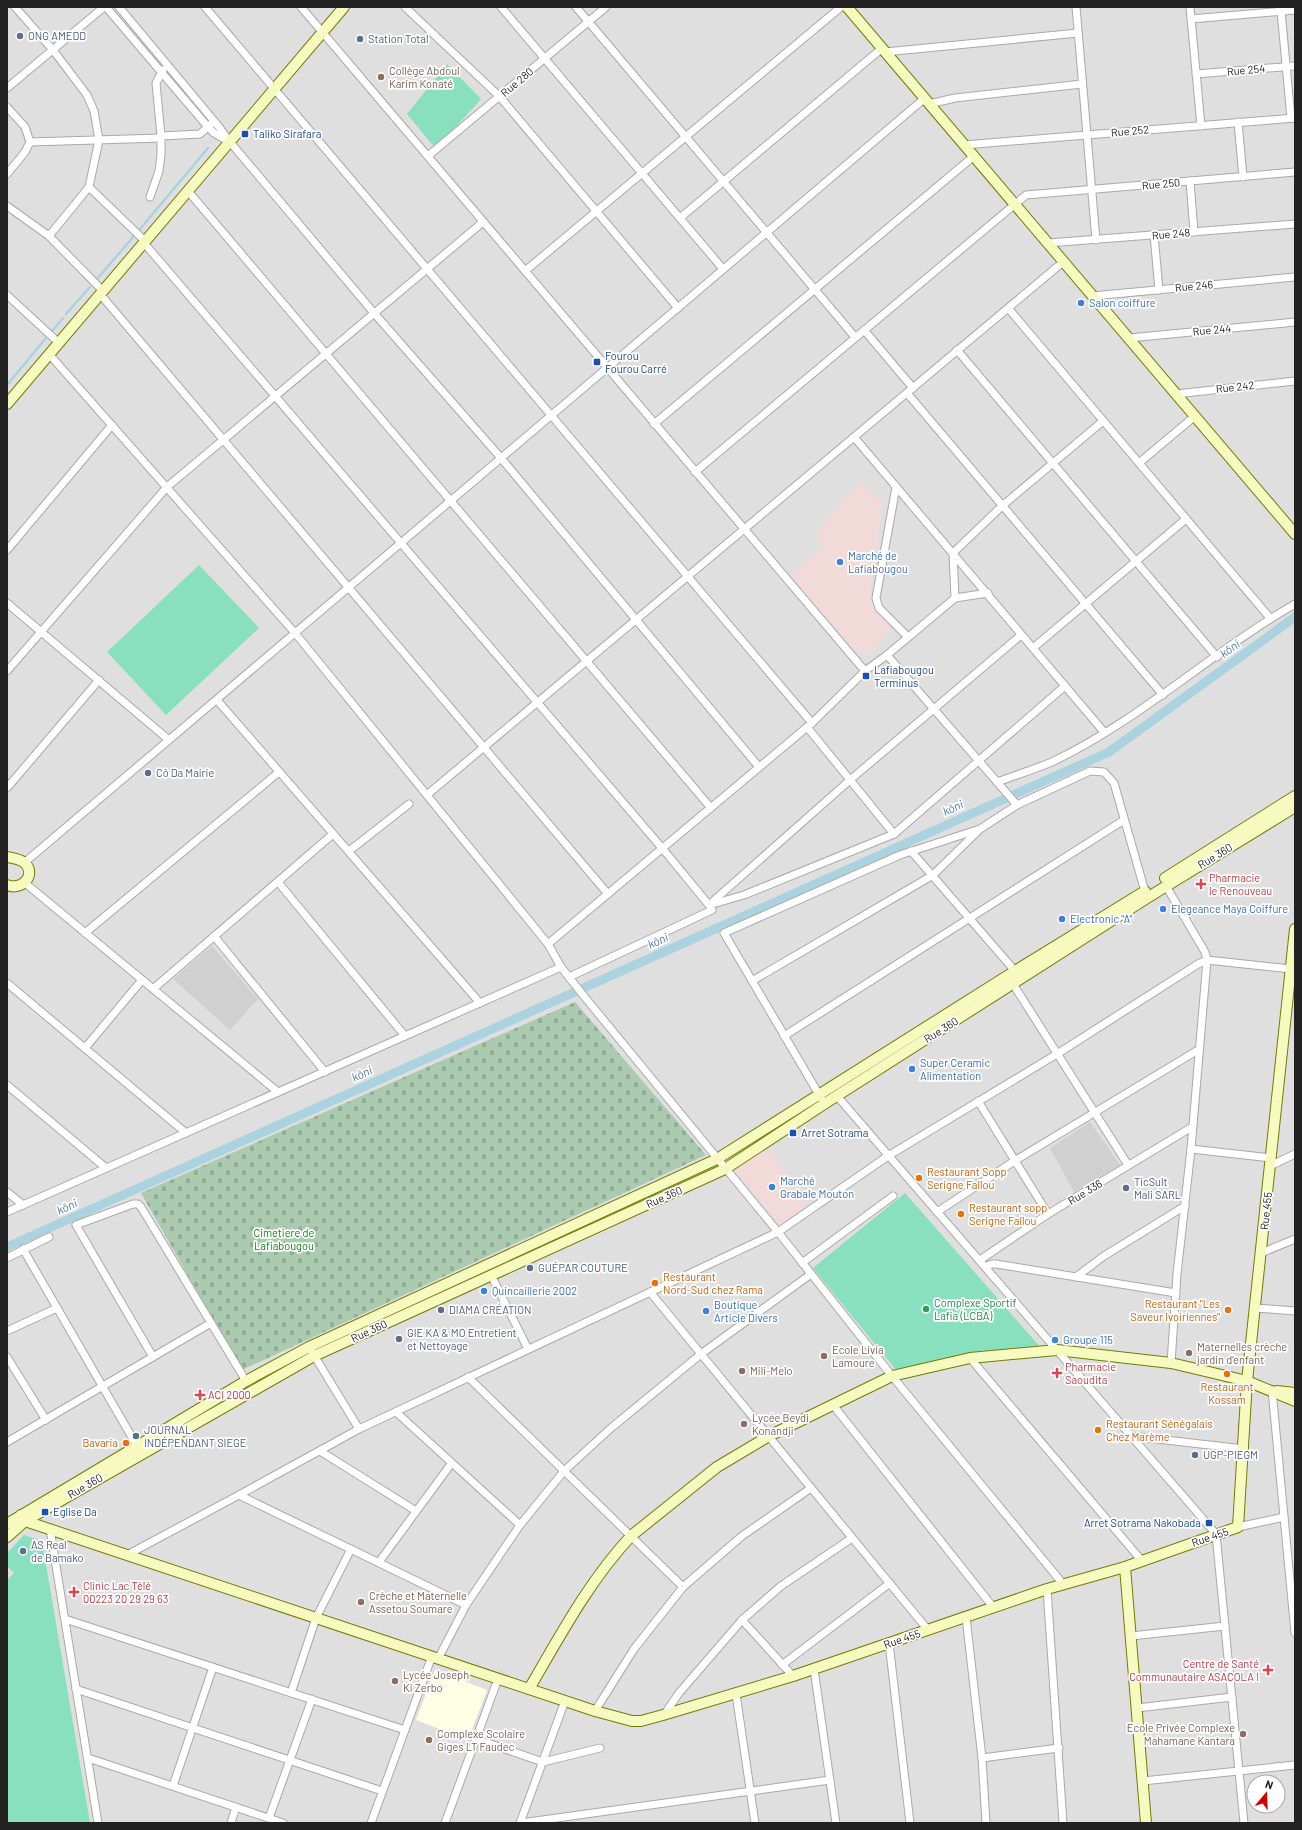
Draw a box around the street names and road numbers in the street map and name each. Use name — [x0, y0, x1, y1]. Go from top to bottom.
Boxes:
street label: Rue 254 — [1226, 61, 1266, 78]
street label: Rue 280 — [498, 64, 536, 99]
street label: Rue 252 — [1110, 122, 1150, 139]
street label: Rue 250 — [1141, 175, 1181, 192]
street label: Rue 248 — [1151, 225, 1191, 242]
street label: Rue 246 — [1174, 277, 1214, 294]
street label: Rue 244 — [1192, 321, 1232, 338]
street label: Rue 242 — [1215, 378, 1255, 395]
street label: Rue 360 — [1195, 840, 1234, 871]
street label: Rue 360 — [921, 1014, 960, 1045]
street label: Rue 336 — [1065, 1176, 1105, 1207]
street label: Rue 360 — [644, 1183, 684, 1210]
street label: Rue 455 — [1257, 1191, 1274, 1231]
street label: Rue 360 — [349, 1317, 389, 1345]
street label: Rue 360 — [65, 1470, 105, 1501]
street label: Rue 455 — [1190, 1524, 1230, 1549]
street label: Rue 455 — [882, 1626, 922, 1651]

